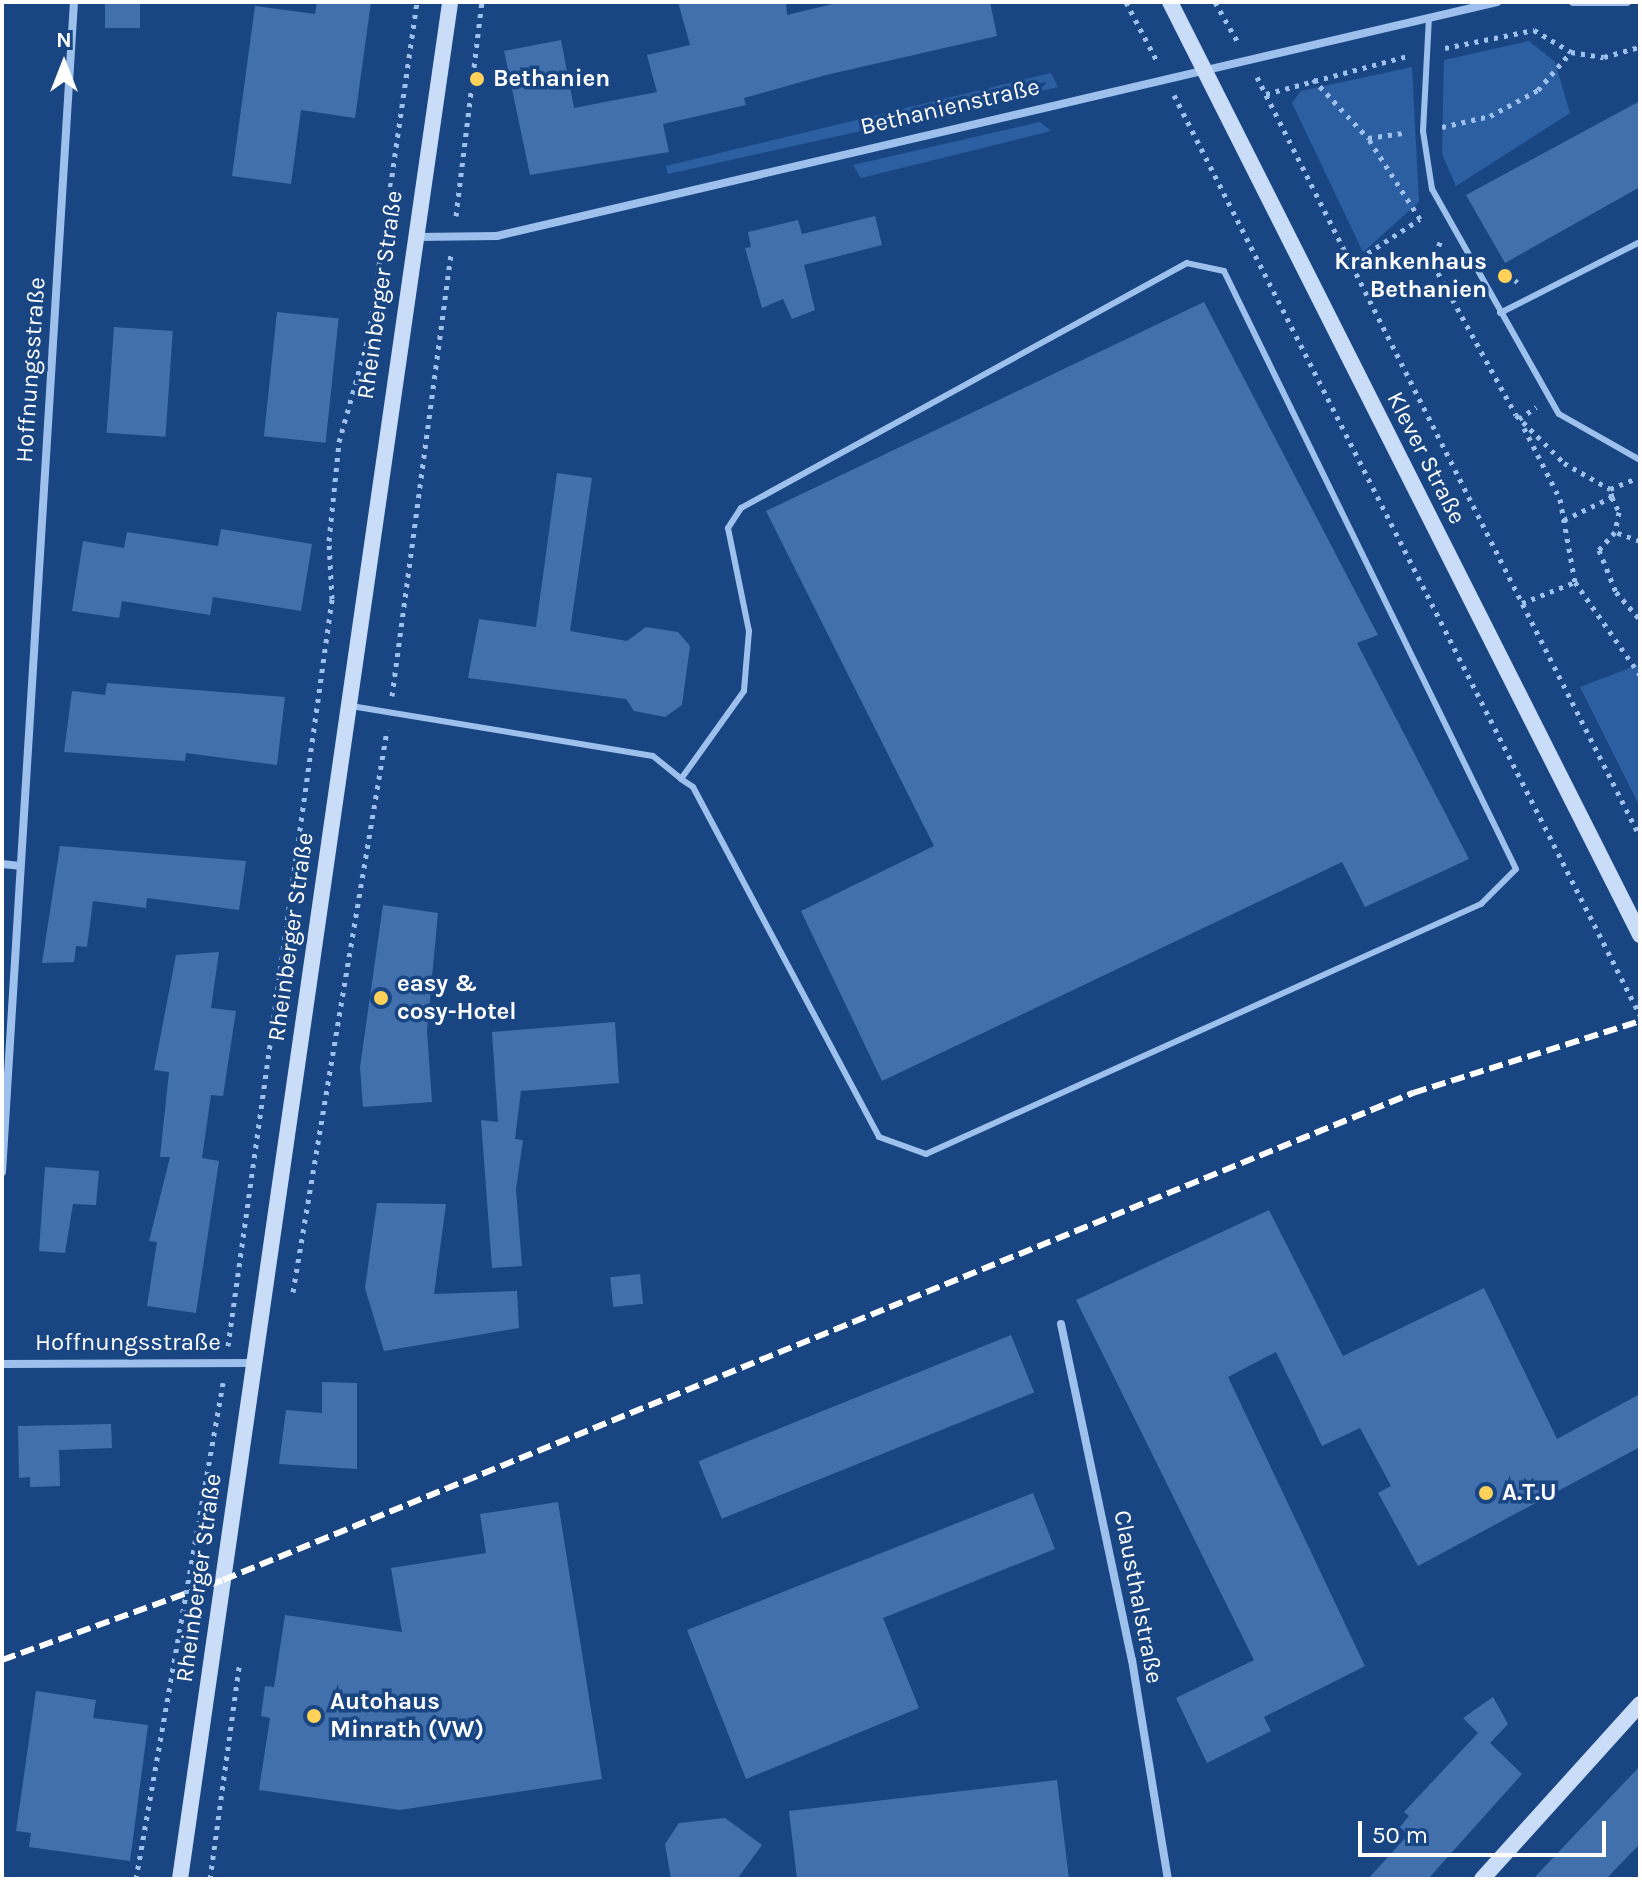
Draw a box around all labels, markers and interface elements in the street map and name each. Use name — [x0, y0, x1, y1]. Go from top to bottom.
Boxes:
north arrow — [24, 24, 104, 104]
text: N — [56, 27, 72, 53]
place label: Bethanien — [493, 65, 610, 93]
marker: Bethanien — [468, 70, 486, 88]
street label: Bethanienstraße — [858, 72, 1042, 142]
street label: Rheinberger Straße — [351, 189, 409, 401]
place label: Krankenhaus Bethanien — [1334, 248, 1487, 304]
marker: Krankenhaus Bethanien — [1494, 265, 1516, 287]
street label: Hoffnungsstraße — [10, 276, 52, 464]
street label: Klever Straße — [1380, 387, 1472, 529]
street label: Rheinberger Straße — [262, 831, 320, 1043]
place label: easy & cosy-Hotel — [397, 970, 517, 1026]
marker: easy & cosy-Hotel — [372, 989, 390, 1007]
street label: Hoffnungsstraße — [35, 1329, 221, 1357]
street label: Rheinberger Straße — [170, 1472, 228, 1684]
place label: A.T.U — [1502, 1479, 1557, 1507]
marker: A.T.U — [1477, 1484, 1495, 1502]
street label: Clausthalstraße — [1107, 1508, 1169, 1686]
place label: Autohaus Minrath (VW) — [330, 1688, 484, 1744]
marker: Autohaus Minrath (VW) — [305, 1707, 323, 1725]
scale bar — [1362, 1805, 1610, 1855]
text: 50 m — [1372, 1821, 1428, 1849]

